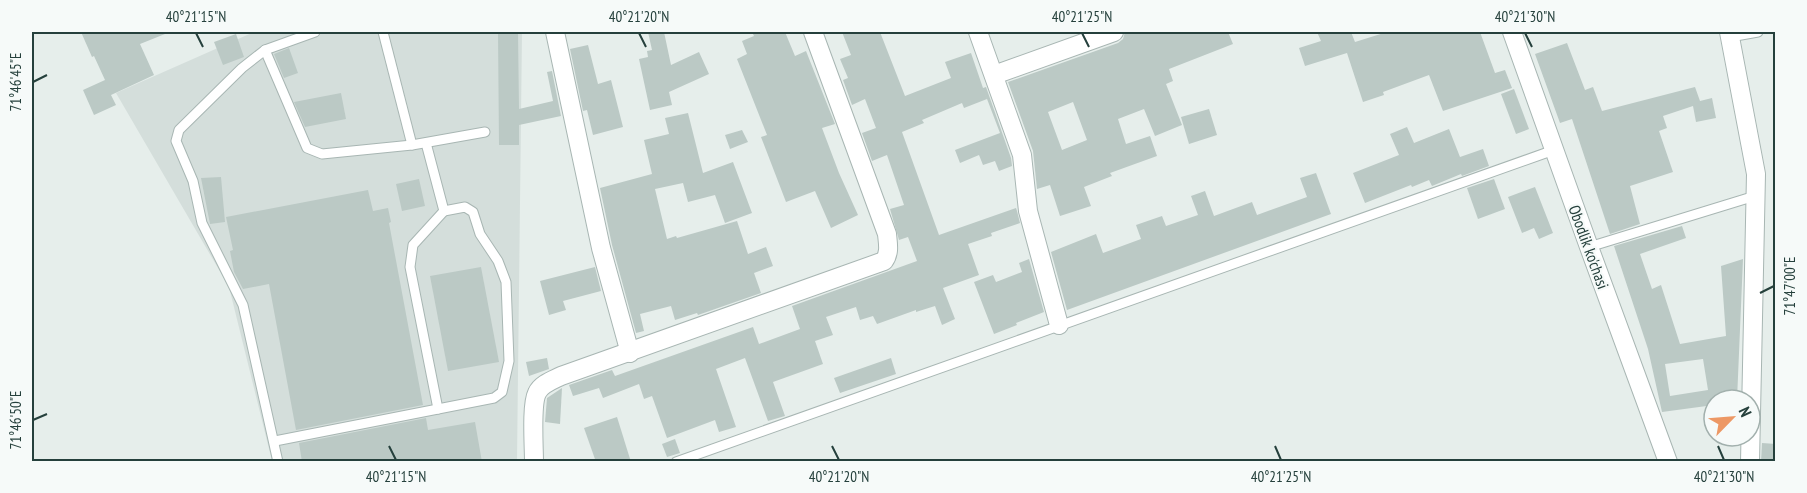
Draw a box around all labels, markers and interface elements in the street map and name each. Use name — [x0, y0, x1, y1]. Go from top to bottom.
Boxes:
text: 40°21'15"N — [166, 7, 226, 26]
text: 40°21'20"N — [609, 7, 669, 26]
text: 40°21'25"N — [1052, 7, 1112, 26]
text: 40°21'30"N — [1495, 7, 1555, 26]
text: 71°46'45"E — [6, 52, 25, 112]
street label: Obodlik ko'chasi — [1565, 202, 1613, 292]
text: 71°47'00"E — [1780, 256, 1799, 316]
north arrow — [1702, 388, 1762, 448]
text: 71°46'50"E — [6, 390, 25, 450]
text: N — [1735, 404, 1756, 420]
text: 40°21'15"N — [366, 467, 426, 486]
text: 40°21'20"N — [809, 467, 869, 486]
text: 40°21'25"N — [1251, 467, 1311, 486]
text: 40°21'30"N — [1694, 467, 1754, 486]

